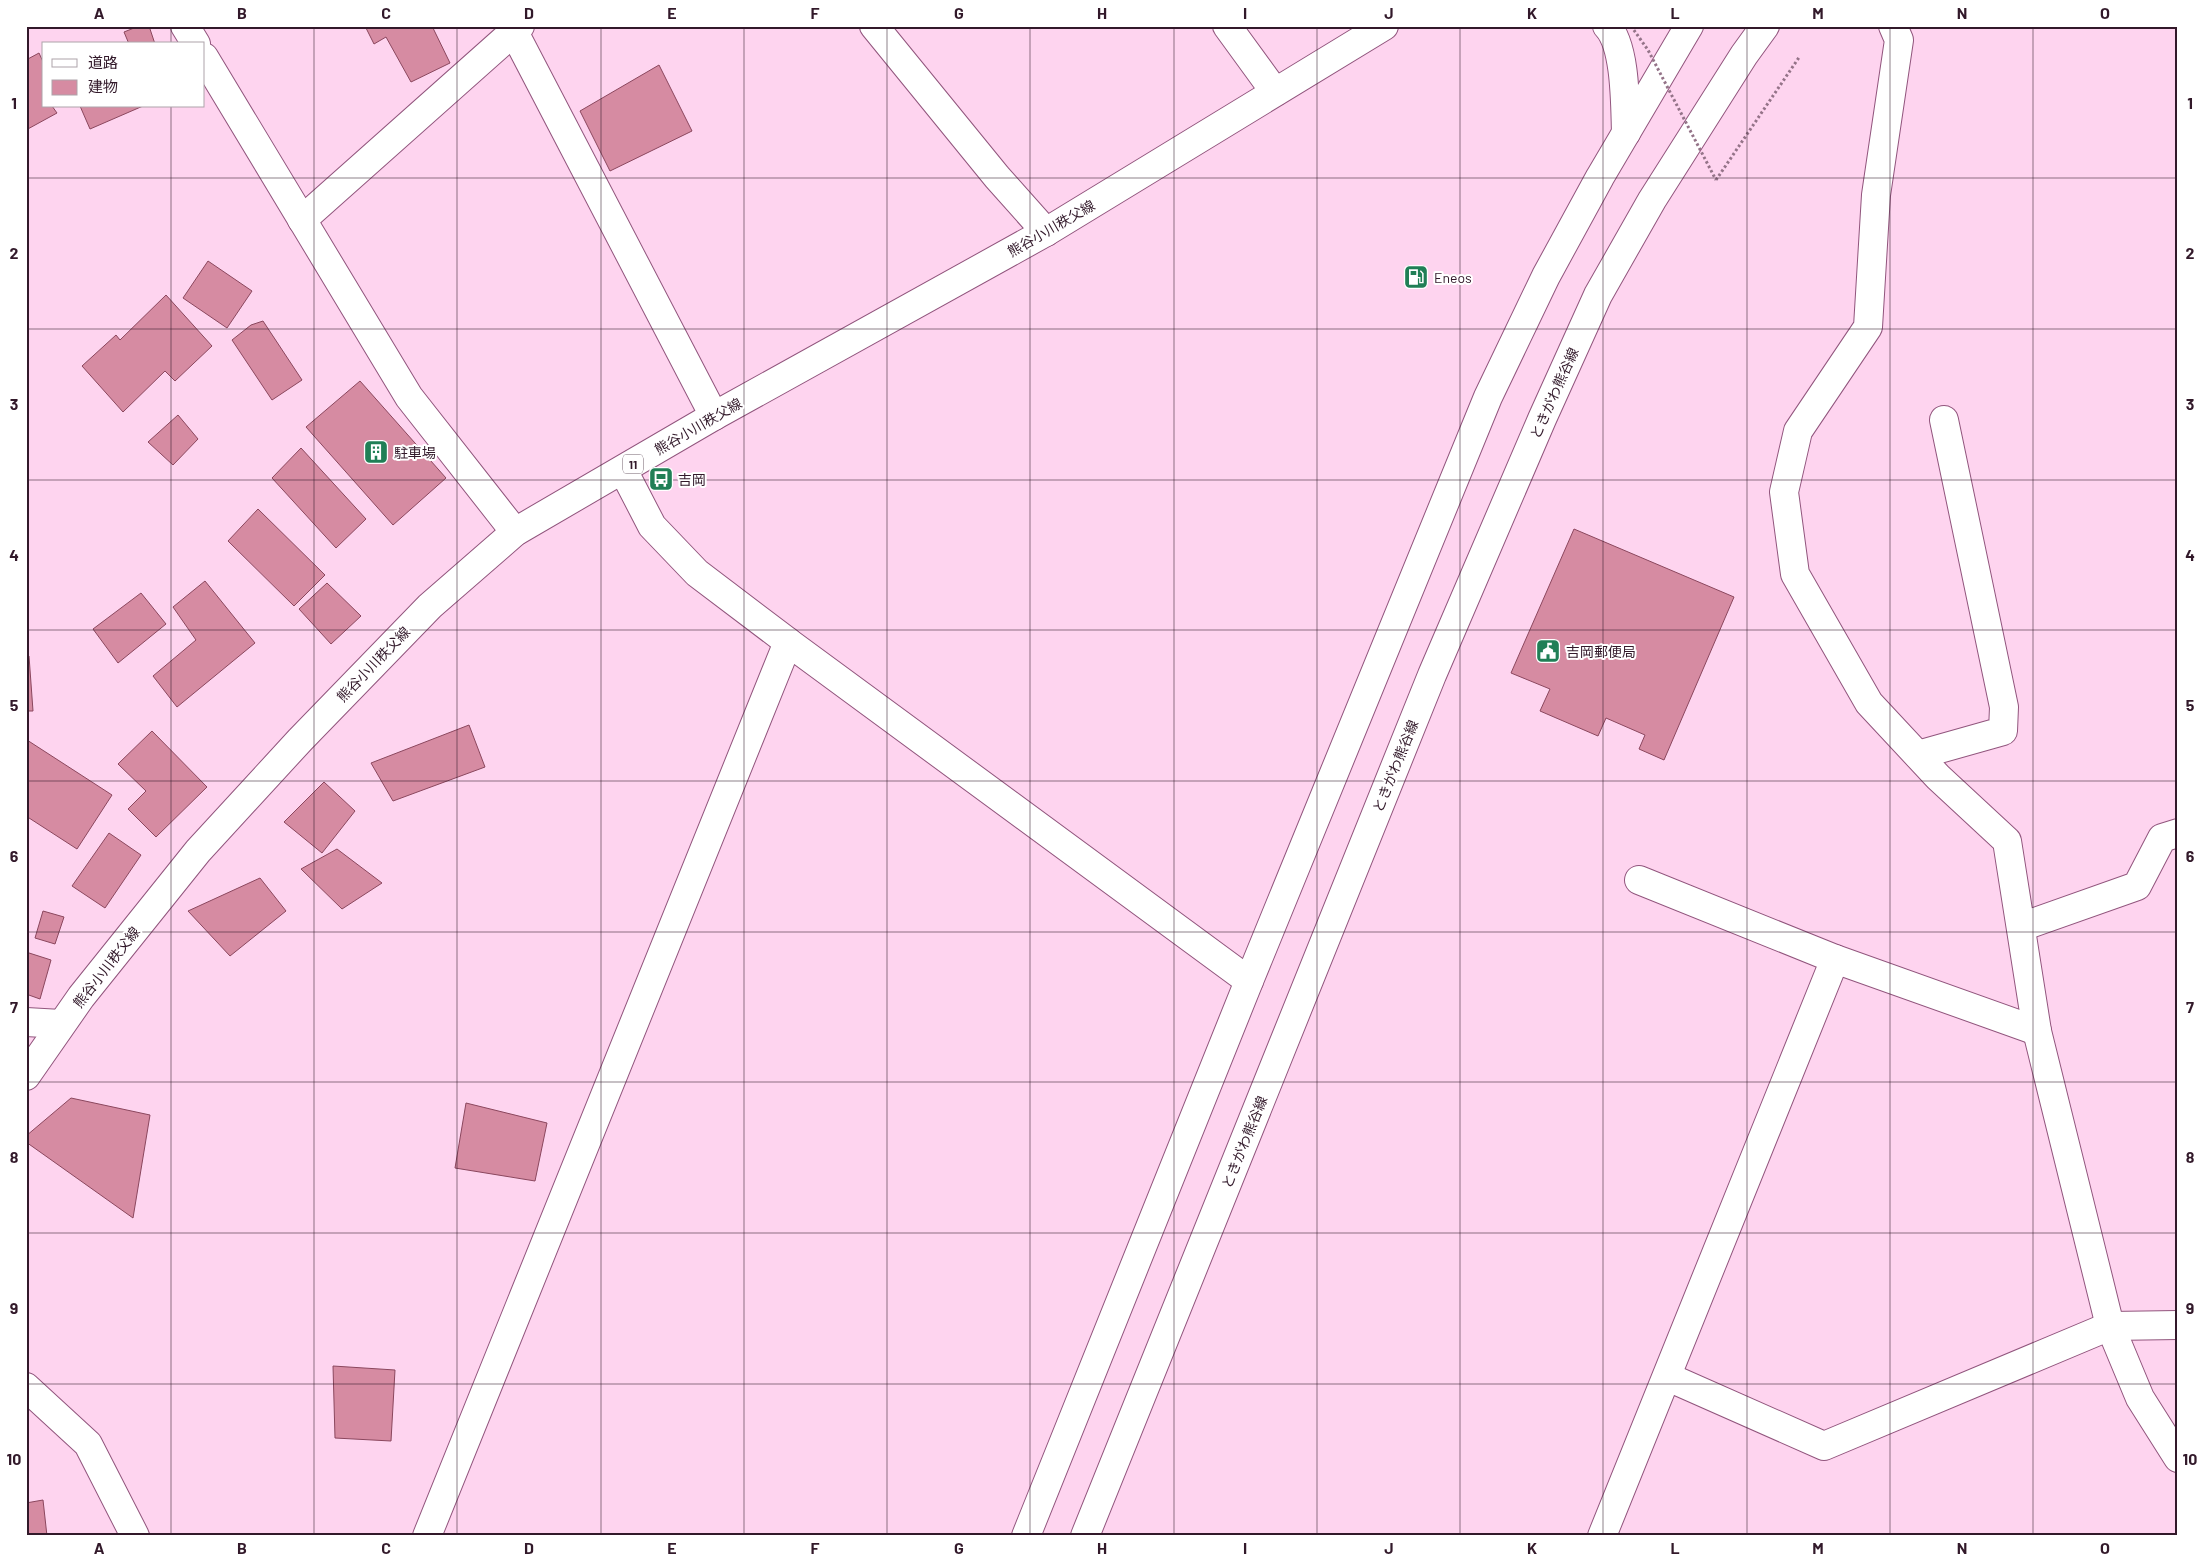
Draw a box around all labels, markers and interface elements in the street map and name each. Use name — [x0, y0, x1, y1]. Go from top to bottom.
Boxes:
text: A — [94, 3, 105, 22]
text: B — [237, 3, 247, 22]
text: C — [381, 3, 391, 22]
text: D — [524, 3, 534, 22]
text: E — [667, 3, 677, 22]
text: F — [811, 3, 820, 22]
text: G — [954, 3, 964, 22]
text: H — [1097, 3, 1107, 22]
text: I — [1243, 3, 1247, 22]
text: J — [1384, 3, 1394, 22]
text: K — [1527, 3, 1537, 22]
text: L — [1670, 3, 1680, 22]
text: M — [1812, 3, 1824, 22]
text: N — [1957, 3, 1967, 22]
text: O — [2100, 3, 2110, 22]
legend — [42, 42, 205, 108]
text: 道路 — [88, 53, 118, 71]
text: 建物 — [88, 77, 118, 95]
text: 1 — [11, 93, 17, 112]
text: 1 — [2187, 93, 2193, 112]
street label: 熊谷小川秩父線 — [1004, 196, 1098, 260]
text: 2 — [10, 243, 19, 262]
text: 2 — [2186, 243, 2195, 262]
fuel station icon: Eneos — [1403, 264, 1429, 290]
place label: Eneos — [1434, 269, 1472, 286]
street label: ときがわ熊谷線 — [1526, 345, 1582, 441]
text: 3 — [10, 394, 18, 413]
street label: 熊谷小川秩父線 — [651, 394, 745, 458]
text: 3 — [2186, 394, 2194, 413]
building icon: 駐車場 — [363, 439, 389, 465]
place label: 駐車場 — [394, 444, 436, 461]
road number: 11 — [623, 454, 643, 474]
bus stop icon: 吉岡 — [648, 466, 674, 492]
place label: 吉岡 — [678, 471, 706, 488]
text: 4 — [9, 545, 19, 564]
text: 4 — [2185, 545, 2195, 564]
street label: 熊谷小川秩父線 — [333, 623, 413, 705]
public building icon: 吉岡郵便局 — [1535, 638, 1561, 664]
place label: 吉岡郵便局 — [1566, 643, 1636, 660]
text: 5 — [10, 695, 19, 714]
text: 5 — [2186, 695, 2195, 714]
street label: ときがわ熊谷線 — [1369, 717, 1421, 815]
text: 6 — [10, 846, 19, 865]
text: 6 — [2186, 846, 2195, 865]
street label: 熊谷小川秩父線 — [69, 923, 143, 1011]
text: 7 — [10, 997, 18, 1016]
text: 7 — [2186, 997, 2194, 1016]
street label: ときがわ熊谷線 — [1218, 1093, 1270, 1191]
text: 8 — [10, 1147, 19, 1166]
text: 8 — [2186, 1147, 2195, 1166]
text: 9 — [10, 1298, 18, 1317]
text: 9 — [2186, 1298, 2194, 1317]
text: 10 — [7, 1449, 21, 1468]
text: 10 — [2183, 1449, 2197, 1468]
text: A — [94, 1538, 105, 1557]
text: B — [237, 1538, 247, 1557]
text: C — [381, 1538, 391, 1557]
text: D — [524, 1538, 534, 1557]
text: E — [667, 1538, 677, 1557]
text: F — [811, 1538, 820, 1557]
text: G — [954, 1538, 964, 1557]
text: H — [1097, 1538, 1107, 1557]
text: I — [1243, 1538, 1247, 1557]
text: J — [1384, 1538, 1394, 1557]
text: K — [1527, 1538, 1537, 1557]
text: L — [1670, 1538, 1680, 1557]
text: M — [1812, 1538, 1824, 1557]
text: N — [1957, 1538, 1967, 1557]
text: O — [2100, 1538, 2110, 1557]

